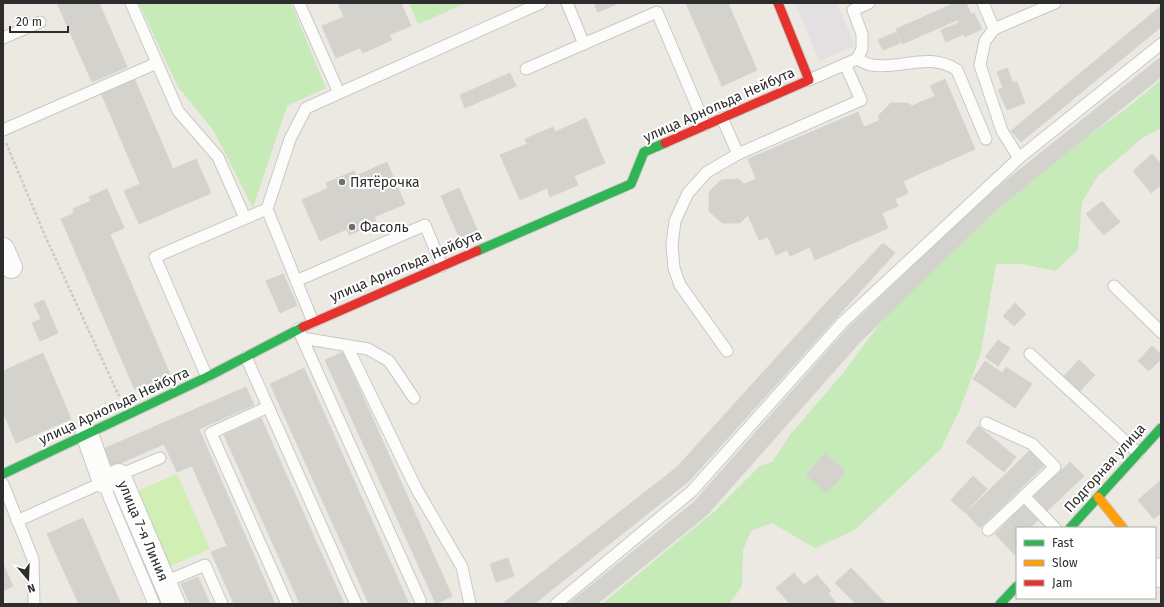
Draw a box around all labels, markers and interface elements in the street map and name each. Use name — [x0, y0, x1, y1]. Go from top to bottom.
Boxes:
scale bar — [10, 8, 68, 34]
text: 20 m — [16, 15, 42, 29]
street label: улица Арнольда Нейбута — [641, 64, 797, 146]
place label: Пятёрочка — [350, 174, 420, 191]
marker: Пятёрочка — [337, 177, 347, 187]
place label: Фасоль — [360, 219, 409, 236]
marker: Фасоль — [347, 222, 357, 232]
street label: улица Арнольда Нейбута — [327, 226, 485, 306]
street label: улица Арнольда Нейбута — [36, 364, 192, 448]
street label: Подгорная улица — [1061, 420, 1149, 516]
street label: улица 7-я Линия — [114, 478, 172, 584]
legend — [1016, 527, 1156, 599]
text: Fast — [1052, 536, 1074, 550]
text: Slow — [1052, 556, 1078, 570]
north arrow — [8, 559, 48, 599]
text: Jam — [1052, 576, 1072, 590]
text: N — [26, 581, 37, 595]

